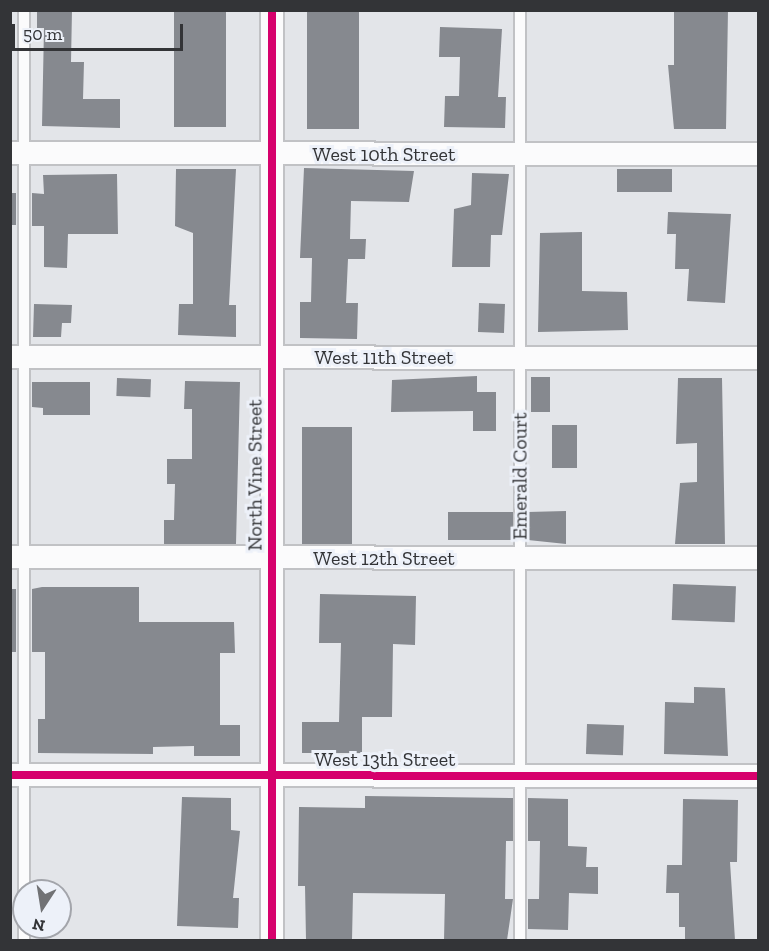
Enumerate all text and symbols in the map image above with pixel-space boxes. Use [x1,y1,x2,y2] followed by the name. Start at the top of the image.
[15,12,186,50] scale bar
[23,23,62,45] text: 50 m
[313,142,455,166] street label: West 10th Street
[314,345,454,369] street label: West 11th Street
[243,399,267,551] street label: North Vine Street
[508,412,532,540] street label: Emerald Court
[313,546,455,570] street label: West 12th Street
[314,747,456,771] street label: West 13th Street
[12,879,72,939] north arrow
[31,915,47,936] text: N

